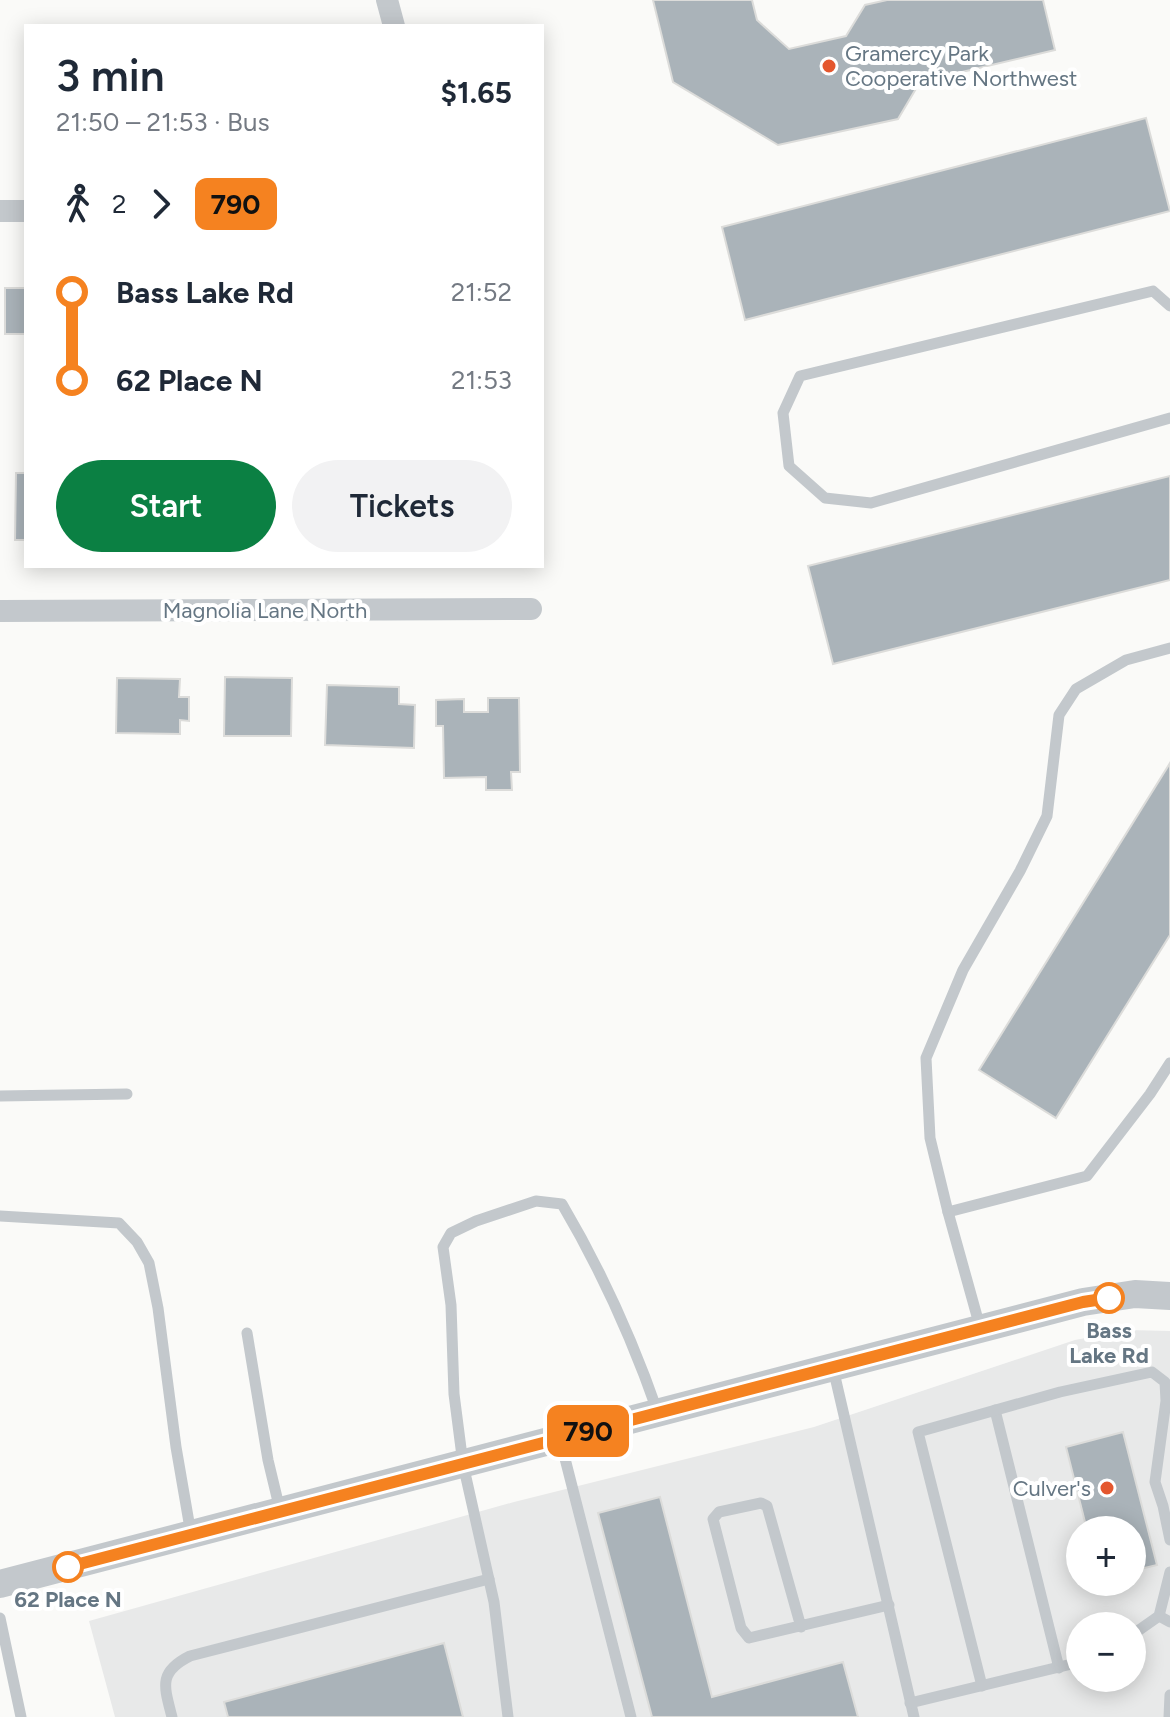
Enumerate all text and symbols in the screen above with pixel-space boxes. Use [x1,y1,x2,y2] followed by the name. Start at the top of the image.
[845,40,1077,92] place label: Gramercy Park Cooperative Northwest
[56,49,165,102] text: 3 min
[820,57,838,75] marker: Gramercy Park Cooperative Northwest
[440,74,512,111] text: $1.65
[56,106,270,138] text: 21:50 – 21:53 · Bus
[56,182,100,226] icon: walk
[139,182,183,226] icon: forward
[211,187,261,221] text: 790
[112,188,127,220] text: 2
[116,274,294,311] text: Bass Lake Rd
[451,276,512,308] text: 21:52
[116,362,263,399] text: 62 Place N
[451,364,512,396] text: 21:53
[56,460,276,552] button: Start
[292,460,512,552] button: Tickets
[163,597,367,624] street label: Magnolia Lane North
[1094,1283,1124,1313] marker: Bass Lake Rd
[1069,1317,1149,1369] place label: Bass Lake Rd
[542,1405,634,1457] line badge: 790
[563,1414,613,1448] text: 790
[1013,1475,1091,1502] place label: Culver's
[1098,1479,1116,1497] marker: Culver's
[1066,1516,1146,1692] map controls
[1066,1516,1146,1596] button: +
[53,1552,83,1582] marker: 62 Place N
[14,1586,122,1613] place label: 62 Place N
[1066,1612,1146,1692] button: −

